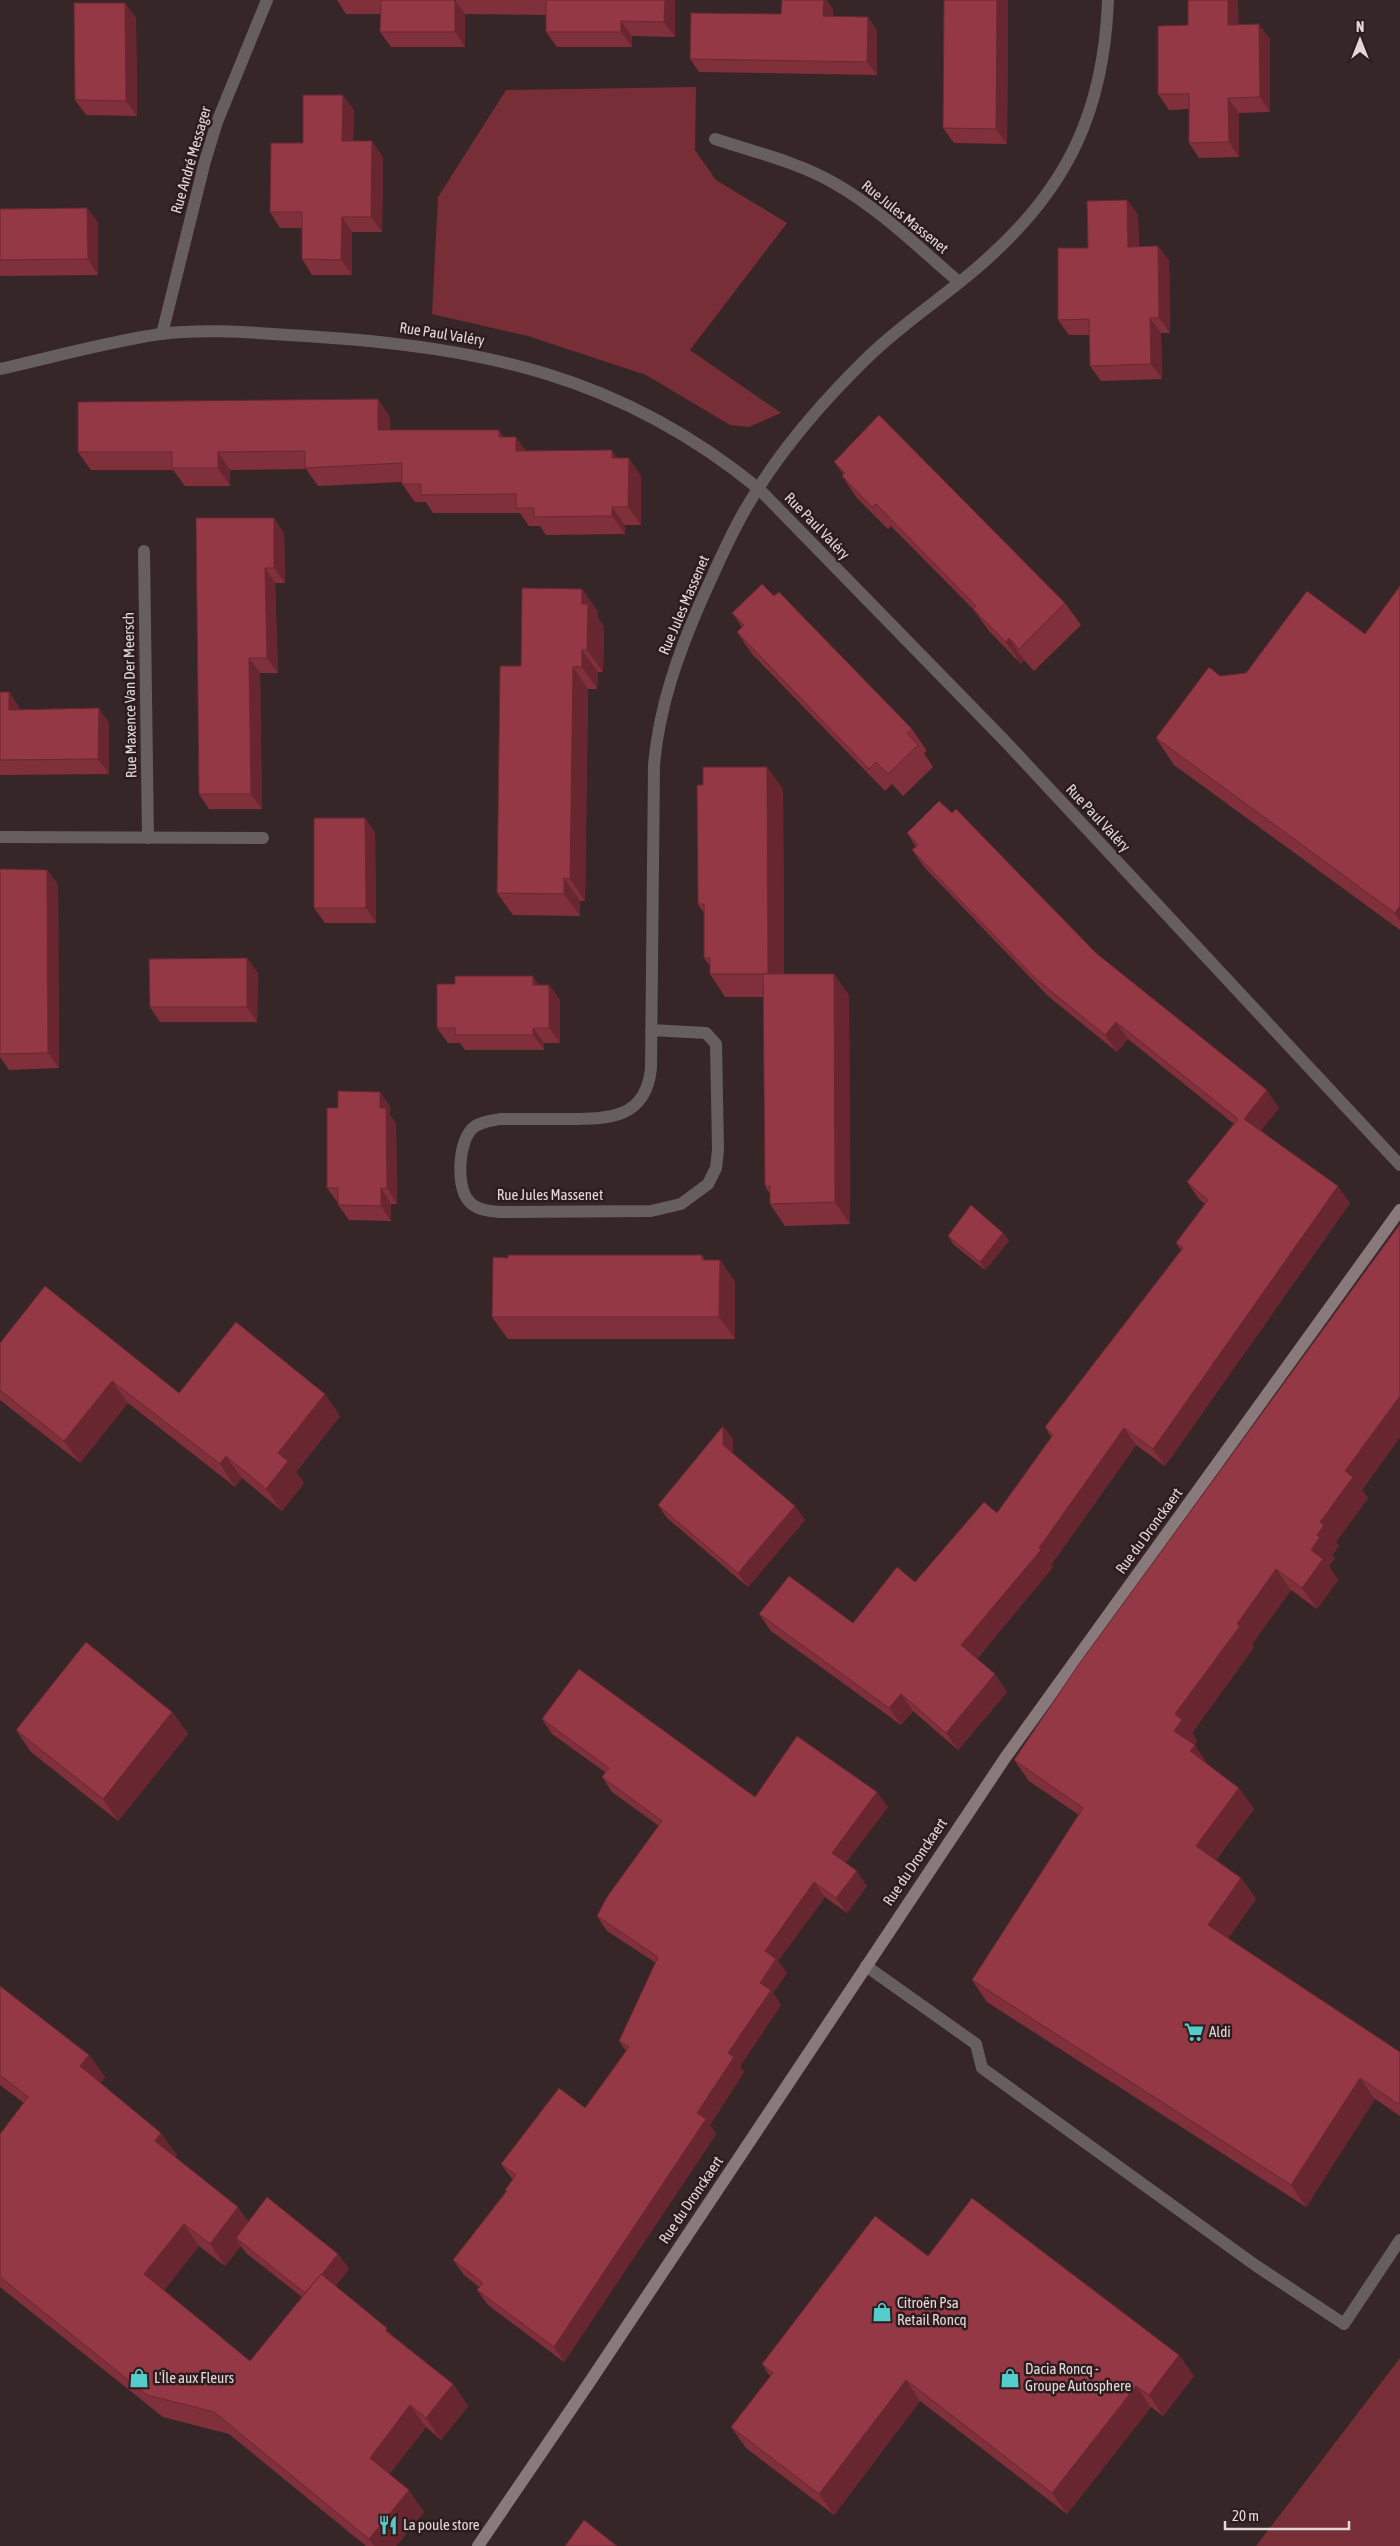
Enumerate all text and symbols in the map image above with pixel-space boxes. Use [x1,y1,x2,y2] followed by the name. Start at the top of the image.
[1335,15,1385,65] north arrow
[1356,19,1364,35] text: N
[167,104,214,215] street label: Rue André Messager
[859,176,952,257] street label: Rue Jules Massenet
[398,318,486,349] street label: Rue Paul Valéry
[781,489,853,563] street label: Rue Paul Valéry
[655,552,712,657] street label: Rue Jules Massenet
[120,612,139,778] street label: Rue Maxence Van Der Meersch
[1063,780,1134,855] street label: Rue Paul Valéry
[497,1186,603,1203] street label: Rue Jules Massenet
[1112,1485,1185,1577] street label: Rue du Dronckaert
[879,1815,950,1909] street label: Rue du Dronckaert
[1183,2021,1205,2043] supermarket icon: Aldi
[1209,2023,1231,2040] place label: Aldi
[655,2153,726,2247] street label: Rue du Dronckaert
[897,2294,967,2328] place label: Citroën Psa Retail Roncq
[871,2301,893,2323] shop icon: Citroën Psa Retail Roncq
[1025,2360,1131,2394] place label: Dacia Roncq - Groupe Autosphere
[128,2367,150,2389] shop icon: L'Île aux Fleurs
[999,2367,1021,2389] shop icon: Dacia Roncq - Groupe Autosphere
[154,2369,234,2386] place label: L'Île aux Fleurs
[1225,2498,1349,2530] scale bar
[1232,2507,1259,2524] text: 20 m
[377,2514,399,2536] restaurant icon: La poule store
[403,2516,480,2533] place label: La poule store

